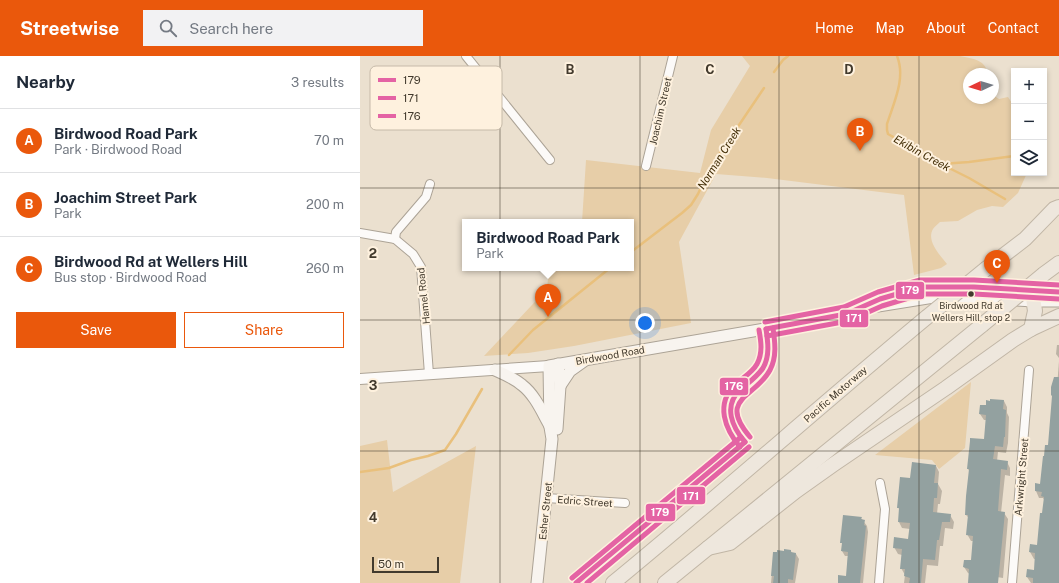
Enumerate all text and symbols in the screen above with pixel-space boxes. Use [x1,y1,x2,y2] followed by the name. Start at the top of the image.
[143,10,423,46] search box
[20,17,119,39] text: Streetwise
[157,17,179,39] icon: search
[189,20,273,37] text: Search here
[815,20,854,36] text: Home
[876,20,904,36] text: Map
[926,20,966,36] text: About
[988,20,1039,36] text: Contact
[566,62,575,77] text: B
[705,62,715,77] text: C
[844,62,854,77] text: D
[370,66,502,130] legend
[963,68,999,104] north arrow
[1011,68,1047,176] map controls
[1011,68,1047,104] button: +
[16,72,75,92] text: Nearby
[403,74,421,86] text: 179
[291,75,344,90] text: 3 results
[646,76,674,146] street label: Joachim Street
[403,92,419,104] text: 171
[1011,104,1047,140] button: −
[403,110,421,122] text: 176
[847,118,873,151] pin: B
[54,125,198,142] text: Birdwood Road Park
[695,125,743,191] water label: Norman Creek
[24,133,34,148] text: A
[314,133,344,148] text: 70 m
[892,133,952,173] water label: Ekibin Creek
[1011,140,1047,176] button: layers
[54,142,182,157] text: Park · Birdwood Road
[54,189,197,206] text: Joachim Street Park
[25,197,33,212] text: B
[306,197,344,212] text: 200 m
[54,206,82,221] text: Park
[462,219,634,271] popup
[476,229,620,246] text: Birdwood Road Park
[369,246,377,261] text: 2
[476,246,504,261] text: Park
[984,250,1010,283] pin: C
[54,253,248,270] text: Birdwood Rd at Wellers Hill
[24,261,34,276] text: C
[306,261,344,276] text: 260 m
[414,267,432,325] street label: Hamel Road
[54,270,207,285] text: Bus stop · Birdwood Road
[895,281,925,300] line badge: 179
[535,284,561,317] pin: A
[901,284,919,296] text: 179
[966,289,976,299] marker: Birdwood Rd at Wellers Hill, stop 2
[932,300,1010,323] place label: Birdwood Rd at Wellers Hill, stop 2
[839,309,869,328] line badge: 171
[16,312,176,348] button: Save
[184,312,344,348] button: Share
[846,312,862,324] text: 171
[635,313,655,333] your location
[574,343,646,367] street label: Birdwood Road
[801,363,870,425] street label: Pacific Motorway
[719,377,749,396] line badge: 176
[369,378,378,393] text: 3
[725,380,743,392] text: 176
[1012,437,1030,516] street label: Arkwright Street
[536,481,554,541] street label: Esher Street
[676,486,706,505] line badge: 171
[683,490,699,502] text: 171
[557,493,613,509] street label: Edric Street
[645,503,676,522] line badge: 179
[651,506,669,518] text: 179
[369,510,378,525] text: 4
[372,555,439,574] scale bar
[378,558,404,570] text: 50 m

